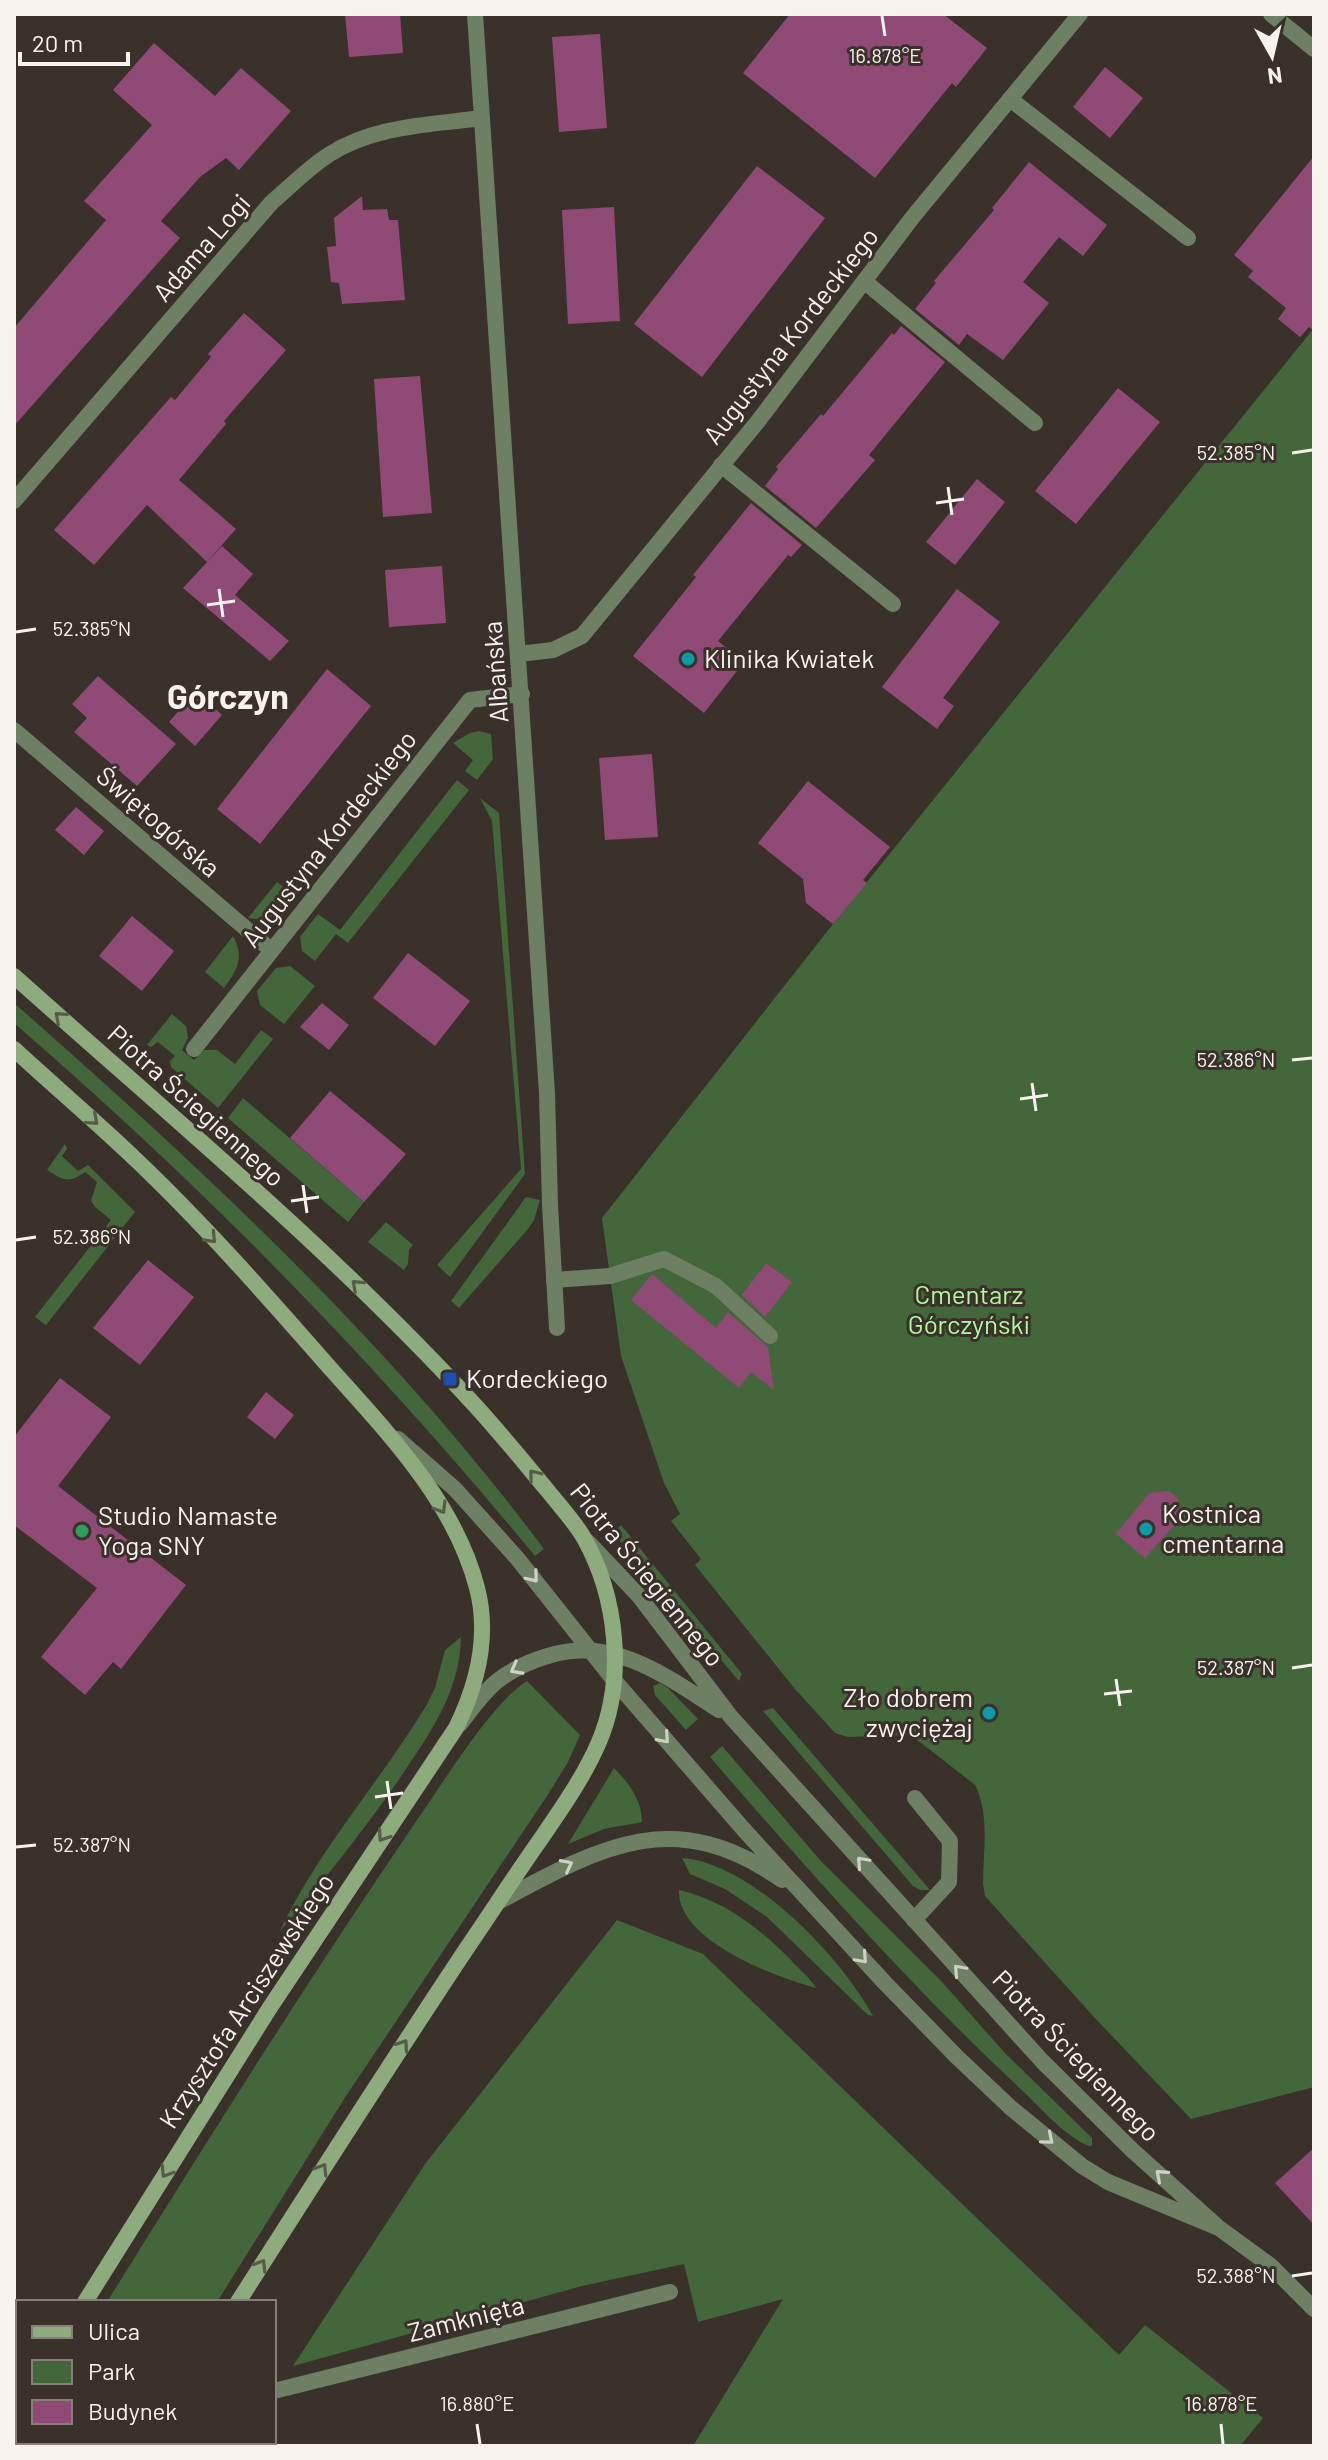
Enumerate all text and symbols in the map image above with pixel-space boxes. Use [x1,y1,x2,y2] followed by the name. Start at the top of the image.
[20,16,128,66] scale bar
[1232,16,1312,96] north arrow
[32,28,83,57] text: 20 m
[849,43,921,67] text: 16.878°E
[1266,63,1284,91] text: N
[146,187,256,307] street label: Adama Logi
[696,221,884,449] street label: Augustyna Kordeckiego
[1197,440,1275,464] text: 52.385°N
[53,616,131,640] text: 52.385°N
[475,620,514,724] street label: Albańska
[704,642,874,673] place label: Klinika Kwiatek
[679,650,697,668] marker: Klinika Kwiatek
[167,675,289,716] district label: Górczyn
[234,724,422,952] street label: Augustyna Kordeckiego
[91,759,227,883] street label: Świętogórska
[54,1012,69,1027] one-way arrow
[102,1017,292,1192] street label: Piotra Ściegiennego
[1197,1047,1275,1071] text: 52.386°N
[83,1111,98,1125] one-way arrow
[53,1224,131,1248] text: 52.386°N
[201,1229,216,1243] one-way arrow
[908,1278,1030,1339] park label: Cmentarz Górczyński
[352,1279,366,1294] one-way arrow
[466,1362,608,1393] place label: Kordeckiego
[441,1370,459,1388] marker: Kordeckiego
[529,1469,544,1484] one-way arrow
[565,1476,732,1672] street label: Piotra Ściegiennego
[1162,1497,1284,1558] place label: Kostnica cmentarna
[98,1499,278,1560] place label: Studio Namaste Yoga SNY
[432,1499,447,1514] one-way arrow
[1137,1520,1155,1538] marker: Kostnica cmentarna
[73,1522,91,1540] marker: Studio Namaste Yoga SNY
[523,1568,537,1583] one-way arrow
[1197,1655,1275,1679] text: 52.387°N
[510,1660,524,1675] one-way arrow
[843,1681,973,1742] place label: Zło dobrem zwyciężaj
[980,1704,998,1722] marker: Zło dobrem zwyciężaj
[654,1728,669,1743] one-way arrow
[378,1828,393,1842] one-way arrow
[53,1832,131,1856] text: 52.387°N
[857,1856,872,1871] one-way arrow
[558,1859,573,1875] one-way arrow
[152,1867,340,2133] street label: Krzysztofa Arciszewskiego
[852,1948,866,1963] one-way arrow
[987,1963,1167,2147] street label: Piotra Ściegiennego
[954,1965,969,1979] one-way arrow
[393,2039,408,2053] one-way arrow
[1038,2129,1053,2144] one-way arrow
[160,2163,175,2178] one-way arrow
[312,2163,327,2178] one-way arrow
[1156,2170,1171,2185] one-way arrow
[252,2259,267,2274] one-way arrow
[1197,2263,1275,2287] text: 52.388°N
[404,2288,527,2347] street label: Zamknięta
[16,2300,276,2444] legend
[88,2316,140,2345] text: Ulica
[88,2356,135,2385] text: Park
[440,2391,514,2415] text: 16.880°E
[1185,2391,1257,2415] text: 16.878°E
[88,2396,177,2425] text: Budynek

